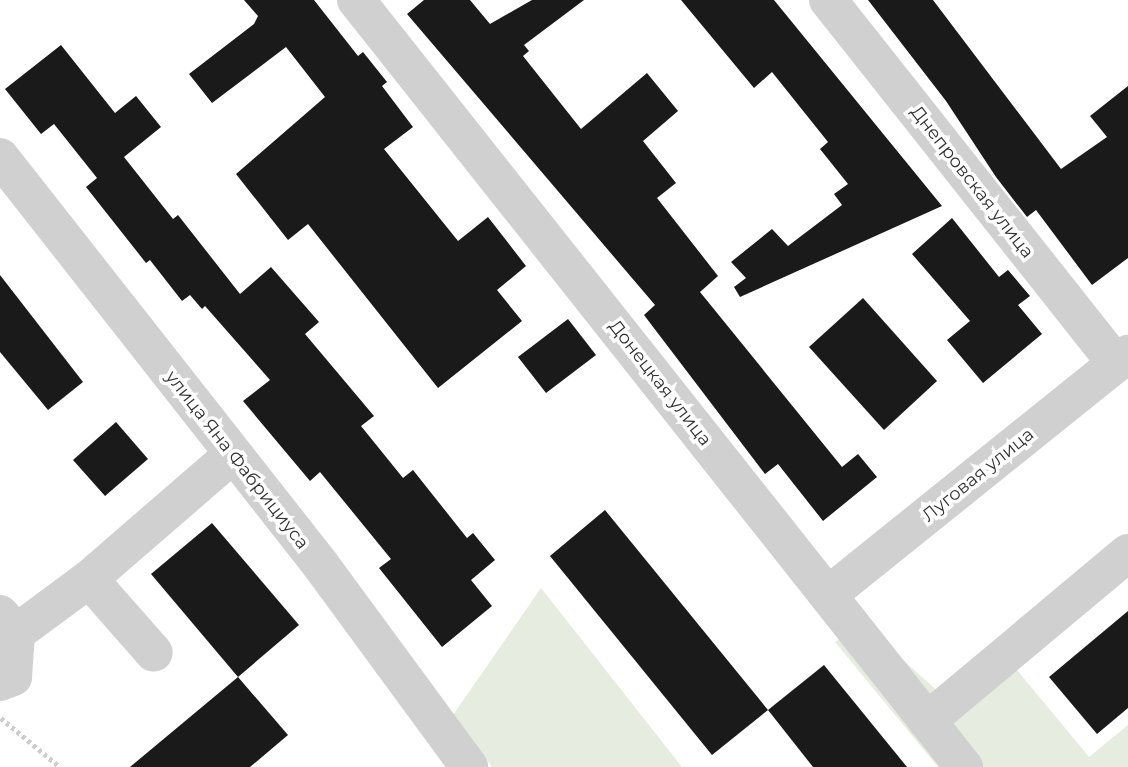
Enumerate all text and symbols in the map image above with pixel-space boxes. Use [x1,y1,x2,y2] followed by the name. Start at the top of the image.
[906,102,1038,262] street label: Днепровская улица
[604,316,716,450] street label: Донецкая улица
[161,367,313,553] street label: улица Яна Фабрициуса
[918,423,1038,527] street label: Луговая улица

